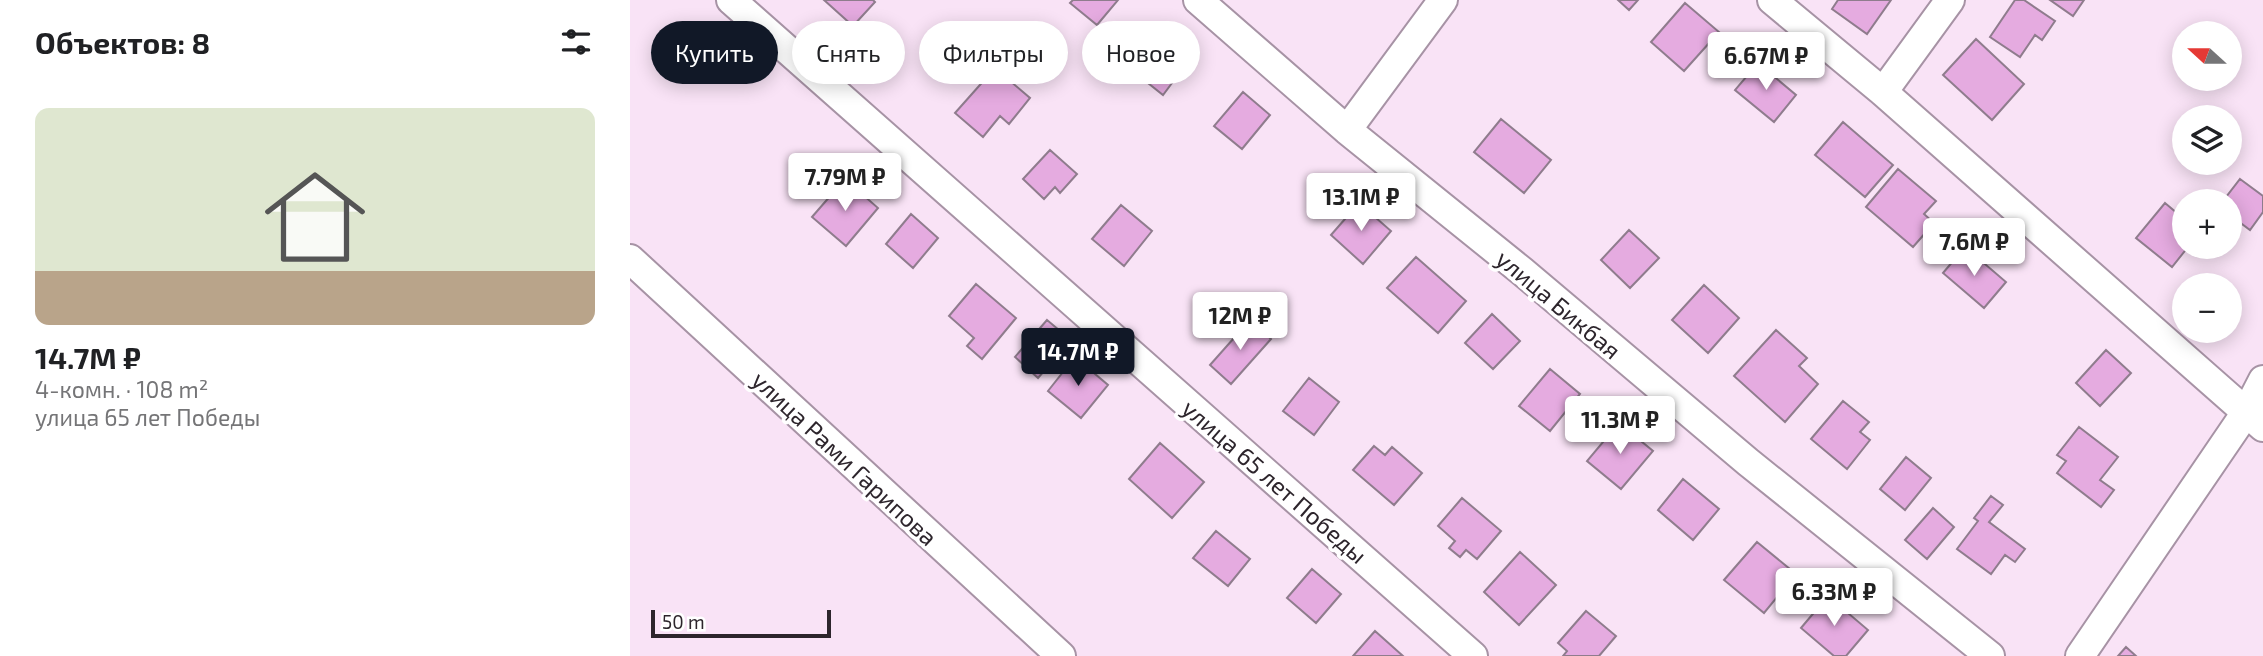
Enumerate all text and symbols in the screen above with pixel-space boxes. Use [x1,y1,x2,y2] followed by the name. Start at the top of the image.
[651,21,778,84] chip: Купить
[792,21,905,84] chip: Снять
[919,21,1068,84] chip: Фильтры
[1082,21,1200,84] chip: Новое
[2172,21,2242,91] north arrow
[2172,21,2242,343] map controls
[557,23,595,61] icon: filters
[35,24,210,60] text: Объектов: 8
[1701,32,1831,92] pin: 6.67M ₽
[1724,41,1808,69] text: 6.67M ₽
[2172,105,2242,175] button: layers
[252,154,378,280] icon: home
[780,154,910,213] pin: 7.79M ₽
[804,162,886,190] text: 7.79M ₽
[1296,174,1426,233] pin: 13.1M ₽
[1322,182,1400,210] text: 13.1M ₽
[2172,189,2242,259] button: +
[1917,218,2031,278] pin: 7.6M ₽
[1939,227,2009,255] text: 7.6M ₽
[1490,243,1627,365] street label: улица Бикбая
[2172,273,2242,343] button: −
[1191,292,1289,352] pin: 12M ₽
[1209,301,1271,329] text: 12M ₽
[1013,328,1143,388] pin: 14.7M ₽
[1037,337,1119,365] text: 14.7M ₽
[35,339,141,375] text: 14.7M ₽
[746,365,943,552] street label: улица Рами Гарипова
[35,375,208,403] text: 4-комн. · 108 m²
[1176,393,1373,570] street label: улица 65 лет Победы
[1555,396,1685,456] pin: 11.3M ₽
[35,403,260,431] text: улица 65 лет Победы
[1581,405,1659,433] text: 11.3M ₽
[1769,568,1899,628] pin: 6.33M ₽
[1792,577,1876,605] text: 6.33M ₽
[651,607,831,639] scale bar
[662,610,705,633] text: 50 m

